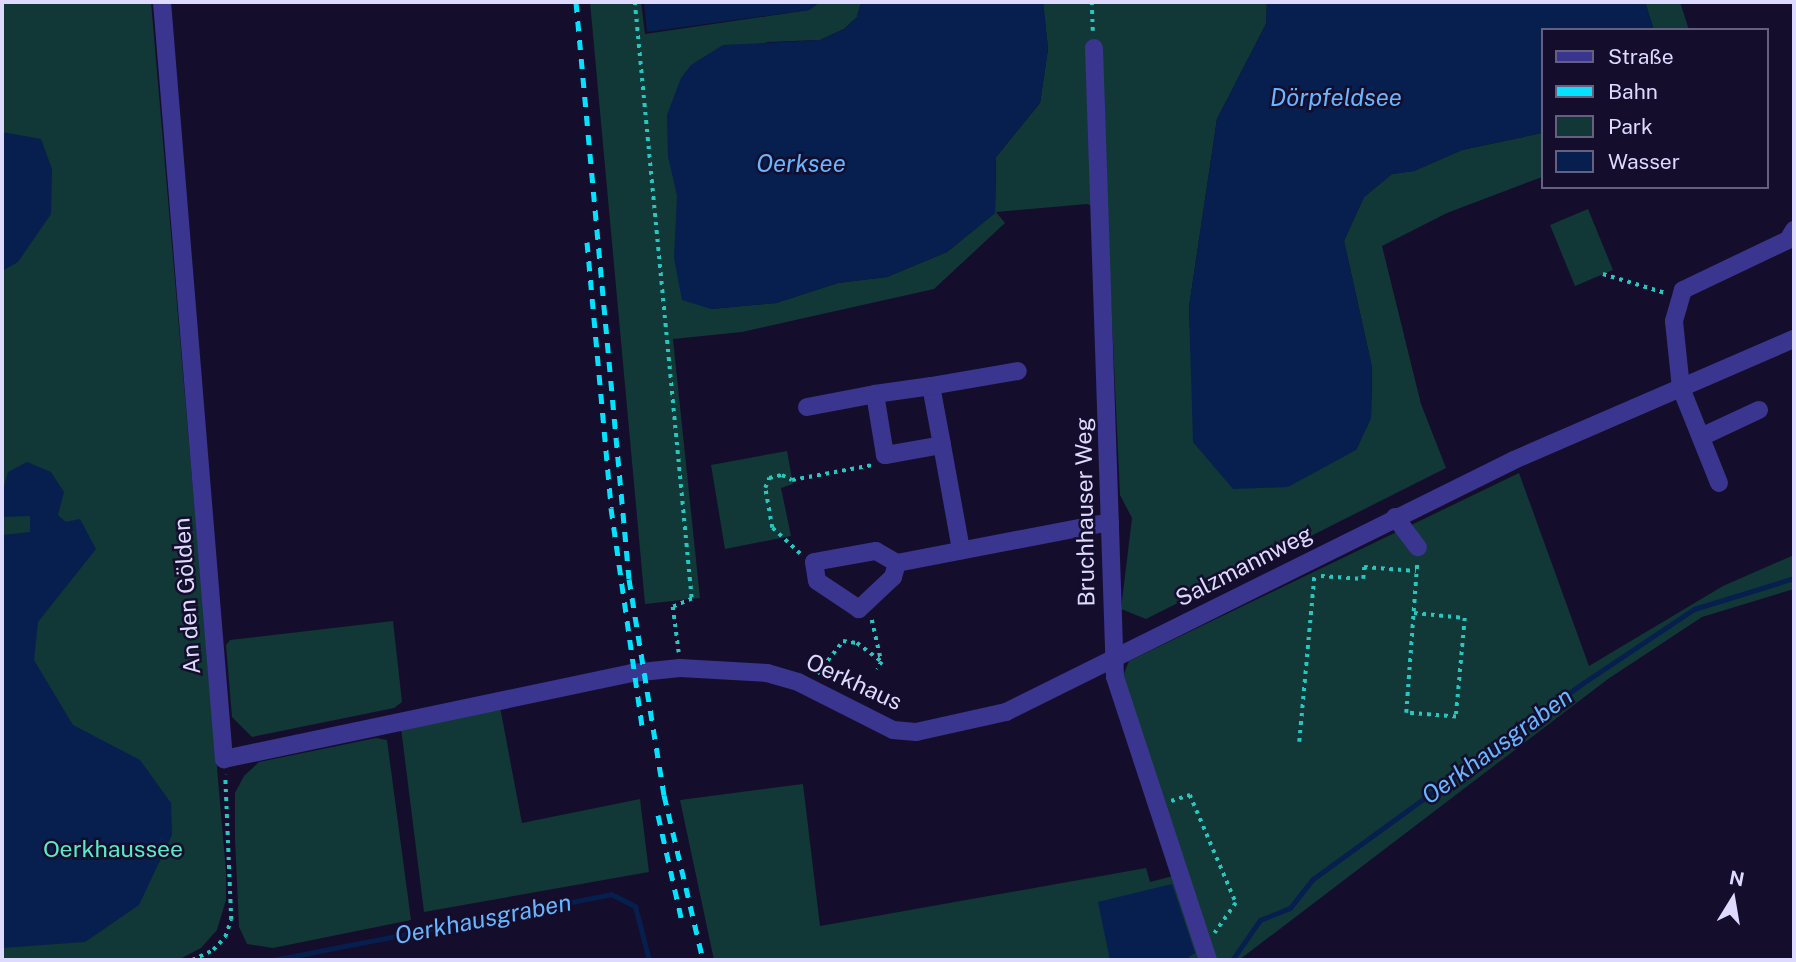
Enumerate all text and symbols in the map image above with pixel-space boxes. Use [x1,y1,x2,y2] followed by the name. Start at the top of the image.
[1540,28,1768,189] legend
[1608,44,1674,69] text: Straße
[1608,79,1658,104] text: Bahn
[1270,84,1402,112] water label: Dörpfeldsee
[1608,114,1653,139] text: Park
[1608,149,1680,174] text: Wasser
[756,150,846,178] water label: Oerksee
[1070,417,1100,607] street label: Bruchhauser Weg
[168,517,206,675] street label: An den Gölden
[1171,520,1317,612] street label: Salzmannweg
[802,648,906,716] street label: Oerkhaus
[1416,682,1578,810] water label: Oerkhausgraben
[43,835,183,863] park label: Oerkhaussee
[1698,864,1768,934] north arrow
[1728,866,1746,891] text: N
[392,888,574,950] water label: Oerkhausgraben

